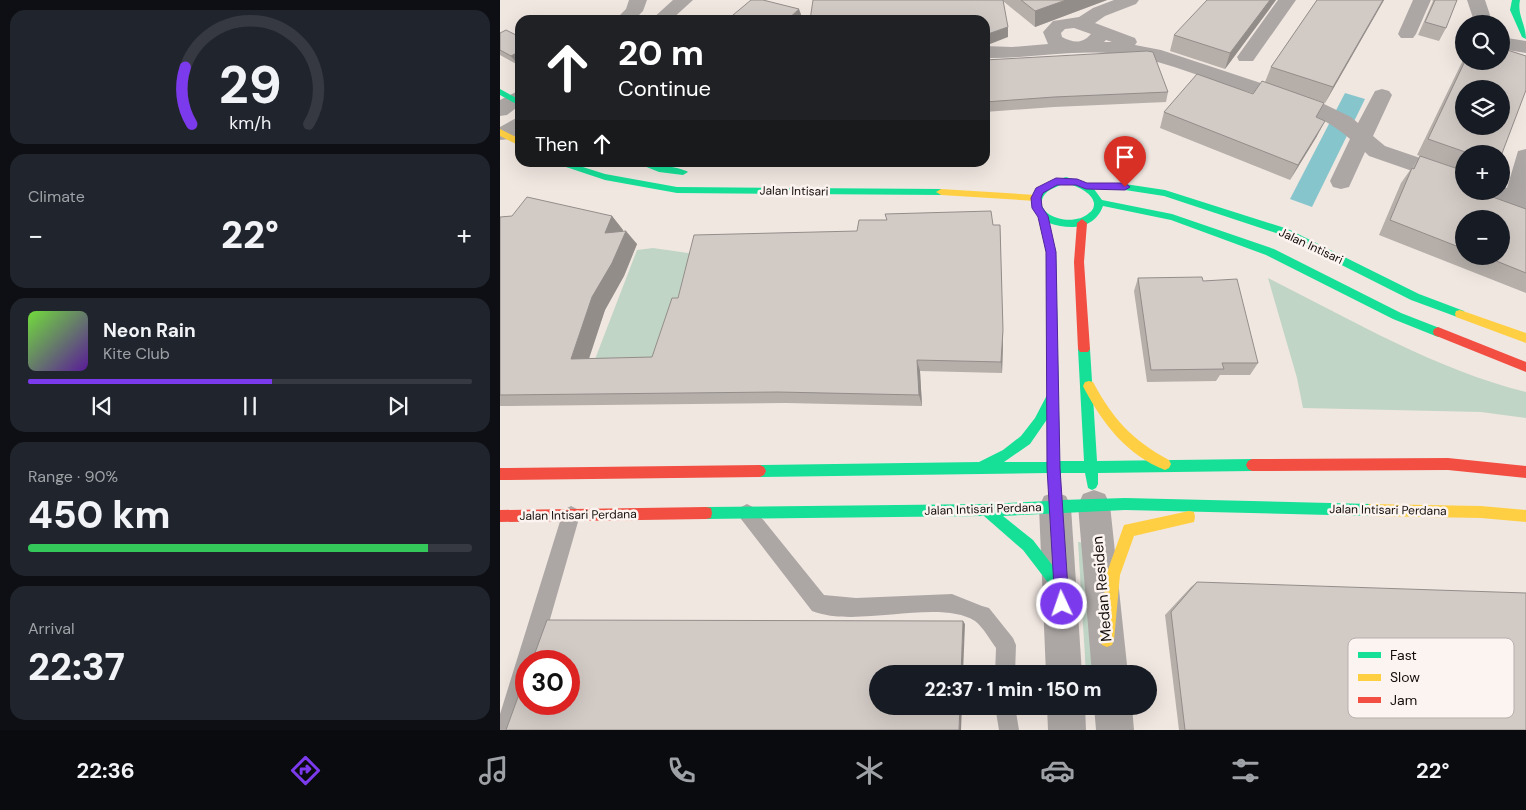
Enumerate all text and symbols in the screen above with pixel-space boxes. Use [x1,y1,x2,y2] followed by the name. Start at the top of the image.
[1455,15,1510,265] map controls
[1455,15,1510,70] button: search
[618,30,704,76] text: 20 m
[535,35,600,100] icon: ahead
[219,51,281,119] text: 29
[618,74,711,103] text: Continue
[1455,80,1510,135] button: layers
[229,111,271,135] text: km/h
[588,130,616,158] icon: ahead
[535,132,578,157] text: Then
[1104,136,1146,187] pin
[1111,143,1139,171] icon: arrive
[1455,145,1510,200] button: +
[759,182,829,200] street label: Jalan Intisari
[28,186,85,207] text: Climate
[221,210,279,260] text: 22°
[1455,210,1510,265] button: −
[28,217,43,254] text: −
[457,217,472,254] text: +
[1276,224,1346,268] street label: Jalan Intisari
[103,318,196,343] text: Neon Rain
[103,343,170,364] text: Kite Club
[88,392,116,420] icon: previous
[236,392,264,420] icon: pause
[384,392,412,420] icon: next
[28,466,118,487] text: Range · 90%
[28,490,170,540] text: 450 km
[924,499,1042,519] street label: Jalan Intisari Perdana
[1329,501,1447,519] street label: Jalan Intisari Perdana
[519,506,637,524] street label: Jalan Intisari Perdana
[1087,535,1117,643] street label: Medan Residen
[1035,577,1087,629] position arrow
[28,618,75,639] text: Arrival
[1348,638,1514,718] legend
[28,642,125,692] text: 22:37
[1390,646,1417,664] text: Fast
[515,650,580,715] speed limit sign: 30
[1390,668,1420,686] text: Slow
[924,677,1102,702] text: 22:37 · 1 min · 150 m
[1390,691,1417,709] text: Jam
[288,753,323,788] icon: directions
[476,753,511,788] icon: music
[664,753,699,788] icon: phone
[852,753,887,788] icon: climate
[1040,753,1075,788] icon: car
[1228,753,1263,788] icon: filters
[77,756,135,785] text: 22:36
[1416,756,1449,785] text: 22°

